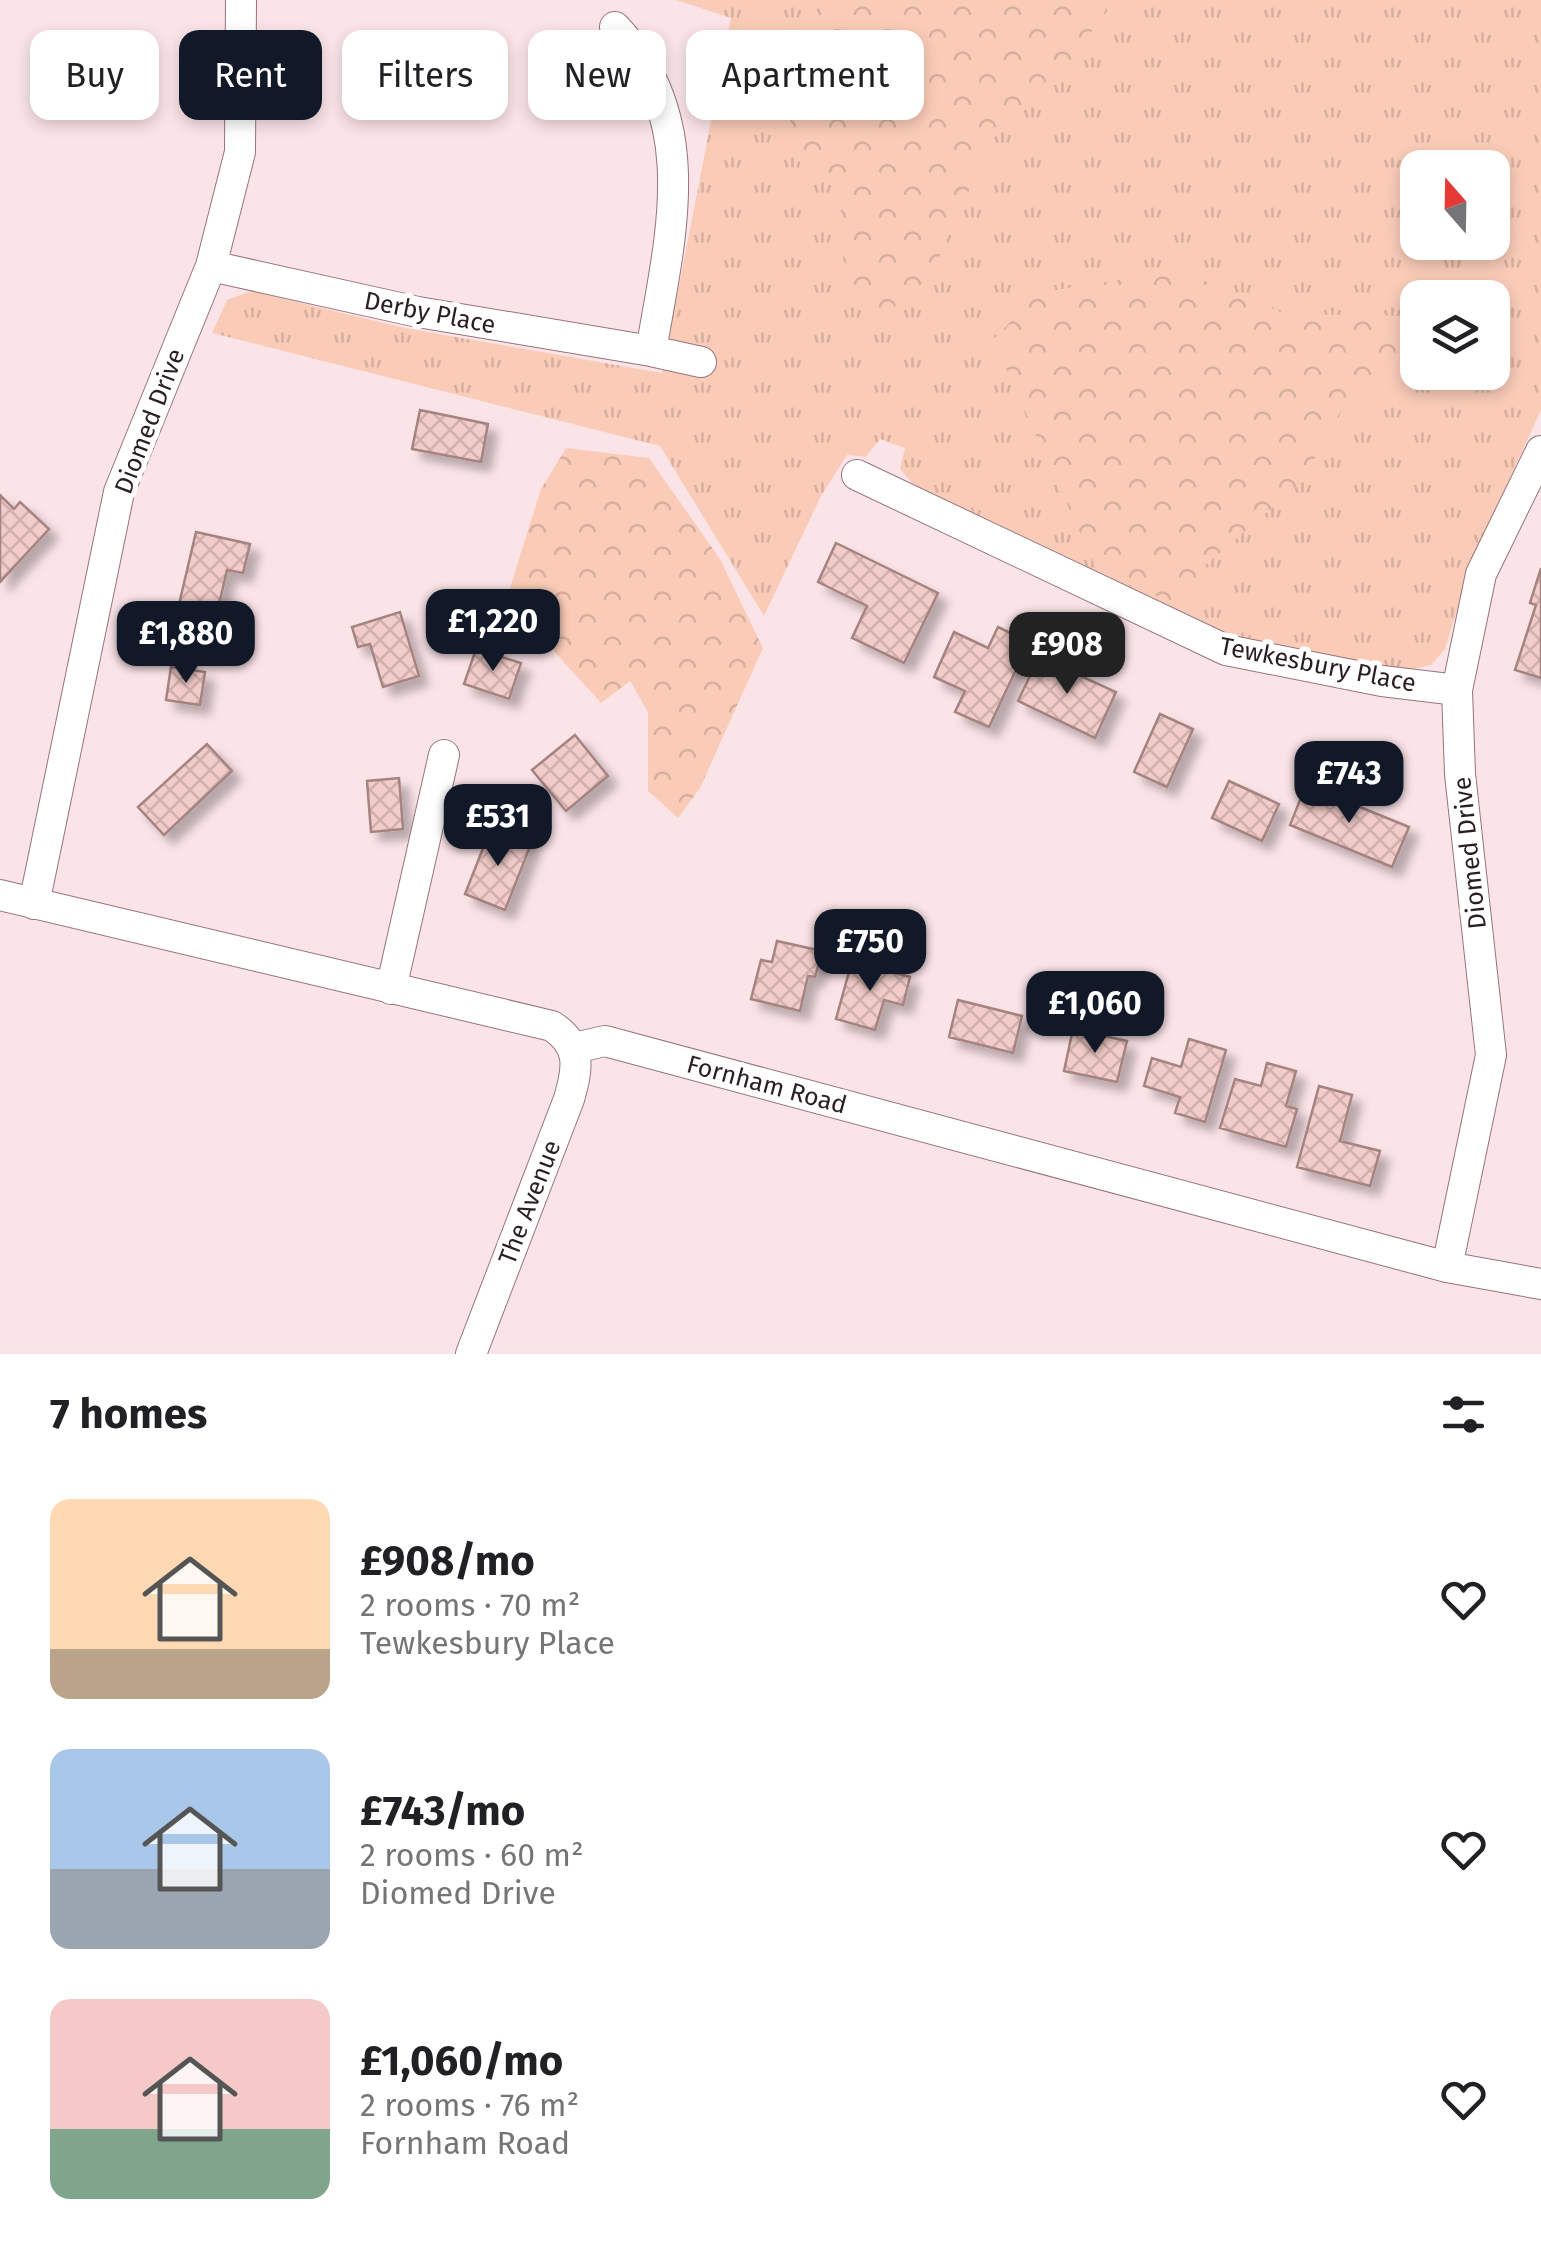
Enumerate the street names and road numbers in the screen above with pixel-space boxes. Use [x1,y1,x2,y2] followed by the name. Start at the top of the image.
[362,286,498,340] street label: Derby Place
[109,345,191,498] street label: Diomed Drive
[1217,631,1418,699] street label: Tewkesbury Place
[1447,775,1493,931] street label: Diomed Drive
[684,1049,850,1121] street label: Fornham Road
[492,1136,567,1269] street label: The Avenue

